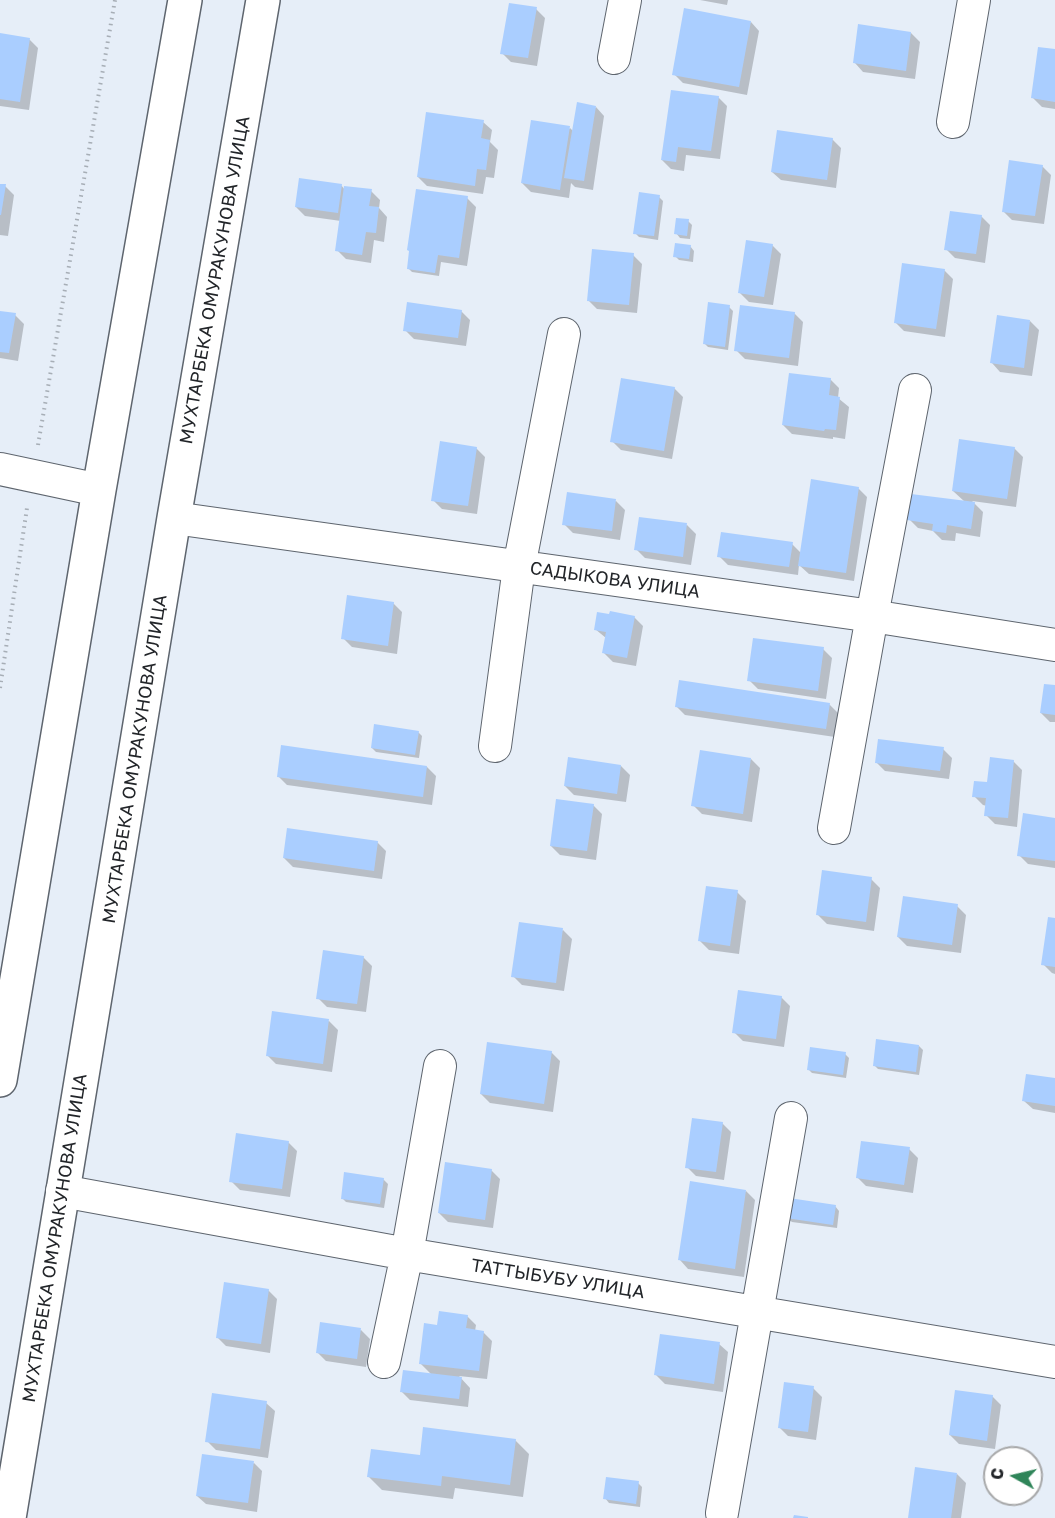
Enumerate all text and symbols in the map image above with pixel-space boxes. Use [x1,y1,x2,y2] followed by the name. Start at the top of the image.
[175,114,255,446] street label: МУХТАРБЕКА ОМУРАКУНОВА УЛИЦА
[529,557,701,603] street label: САДЫКОВА УЛИЦА
[98,593,172,925] street label: МУХТАРБЕКА ОМУРАКУНОВА УЛИЦА
[18,1072,92,1404] street label: МУХТАРБЕКА ОМУРАКУНОВА УЛИЦА
[470,1255,646,1303] street label: ТАТТЫБУБУ УЛИЦА
[983,1446,1043,1506] north arrow
[986,1467,1008,1481] text: С

